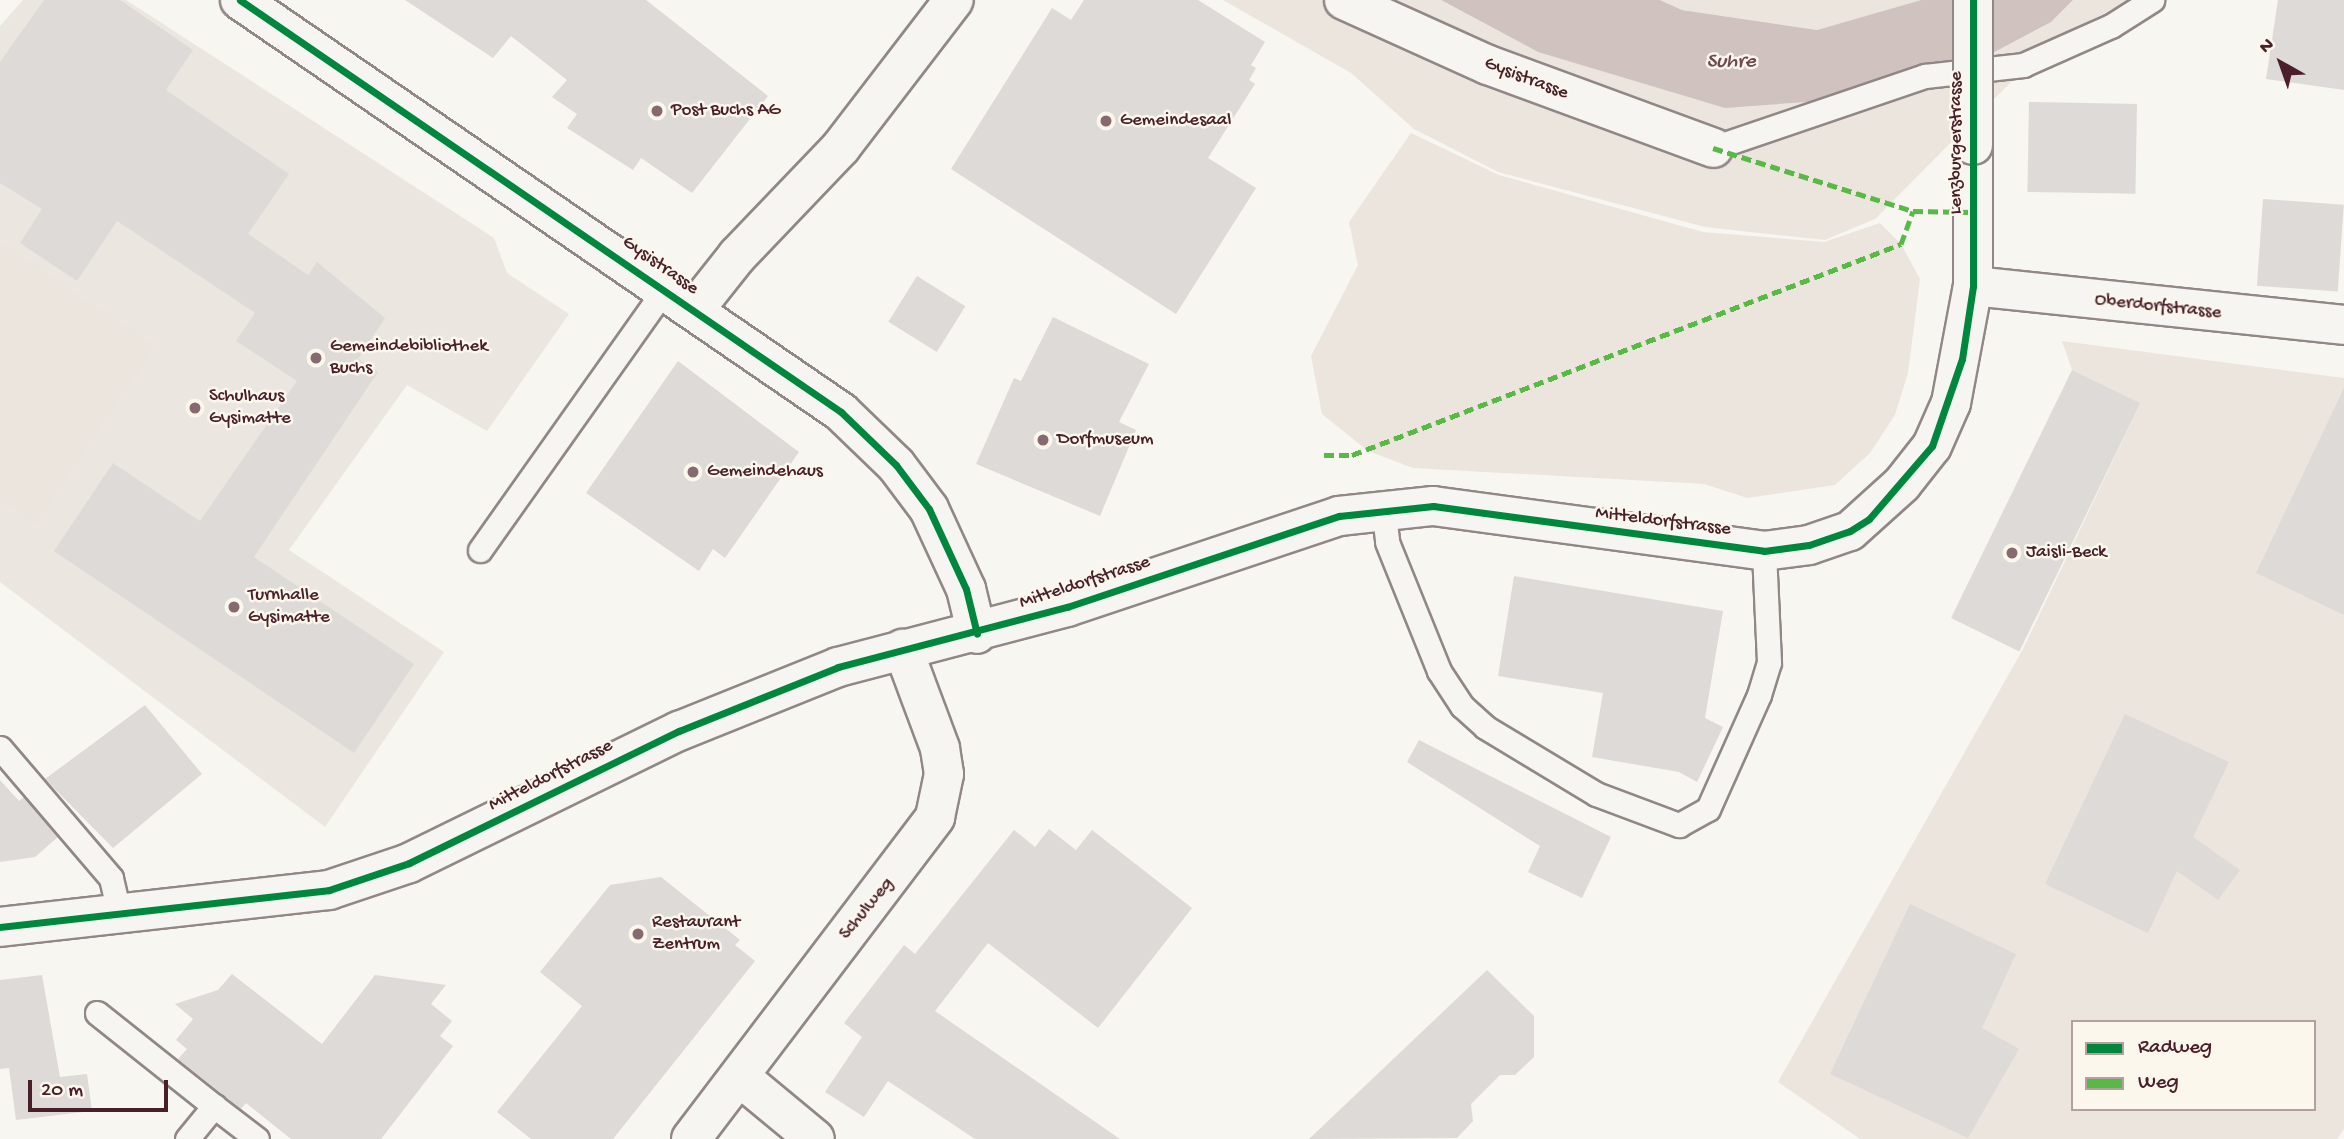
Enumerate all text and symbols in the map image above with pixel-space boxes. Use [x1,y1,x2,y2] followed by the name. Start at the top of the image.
[2246,28,2316,98] north arrow
[2255,34,2279,59] text: N
[1706,50,1756,76] water label: Suhre
[1481,53,1571,105] street label: Gysistrasse
[1946,71,1968,215] street label: Lenzburgerstrasse
[671,100,781,122] place label: Post Buchs AG
[649,103,665,119] marker: Post Buchs AG
[1120,110,1231,132] place label: Gemeindesaal
[1098,113,1114,129] marker: Gemeindesaal
[617,231,703,301] street label: Gysistrasse
[2093,289,2223,325] street label: Oberdorfstrasse
[330,336,488,380] place label: Gemeindebibliothek Buchs
[308,350,324,366] marker: Gemeindebibliothek Buchs
[209,386,291,430] place label: Schulhaus Gysimatte
[187,400,203,416] marker: Schulhaus Gysimatte
[1057,429,1153,451] place label: Dorfmuseum
[1035,432,1051,448] marker: Dorfmuseum
[707,461,823,483] place label: Gemeindehaus
[685,464,701,480] marker: Gemeindehaus
[1594,502,1732,542] street label: Mitteldorfstrasse
[2026,542,2106,564] place label: Jaisli-Beck
[2004,545,2020,561] marker: Jaisli-Beck
[1017,551,1153,615] street label: Mitteldorfstrasse
[248,585,330,629] place label: Turnhalle Gysimatte
[226,599,242,615] marker: Turnhalle Gysimatte
[485,735,617,817] street label: Mitteldorfstrasse
[835,873,899,945] street label: Schulweg
[652,912,740,956] place label: Restaurant Zentrum
[630,926,646,942] marker: Restaurant Zentrum
[2071,1020,2316,1111] legend
[2138,1036,2212,1061] text: Radweg
[32,1066,172,1110] scale bar
[2138,1071,2179,1096] text: Weg
[41,1079,83,1104] text: 20 m

